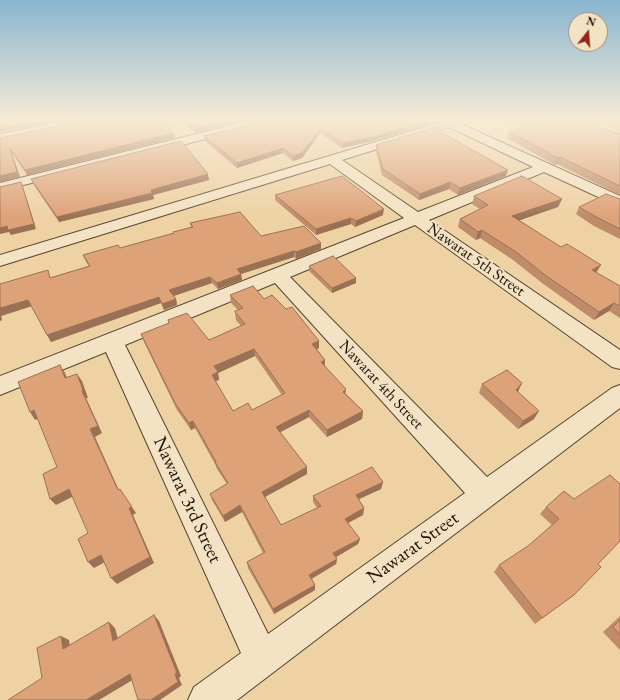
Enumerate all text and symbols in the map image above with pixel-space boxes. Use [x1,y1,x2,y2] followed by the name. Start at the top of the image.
[568,12,608,52] north arrow
[585,13,598,29] text: N
[423,219,529,301] street label: Nawarat 5th Street
[335,336,427,434] street label: Nawarat 4th Street
[148,433,226,567] street label: Nawarat 3rd Street
[363,507,463,589] street label: Nawarat Street

